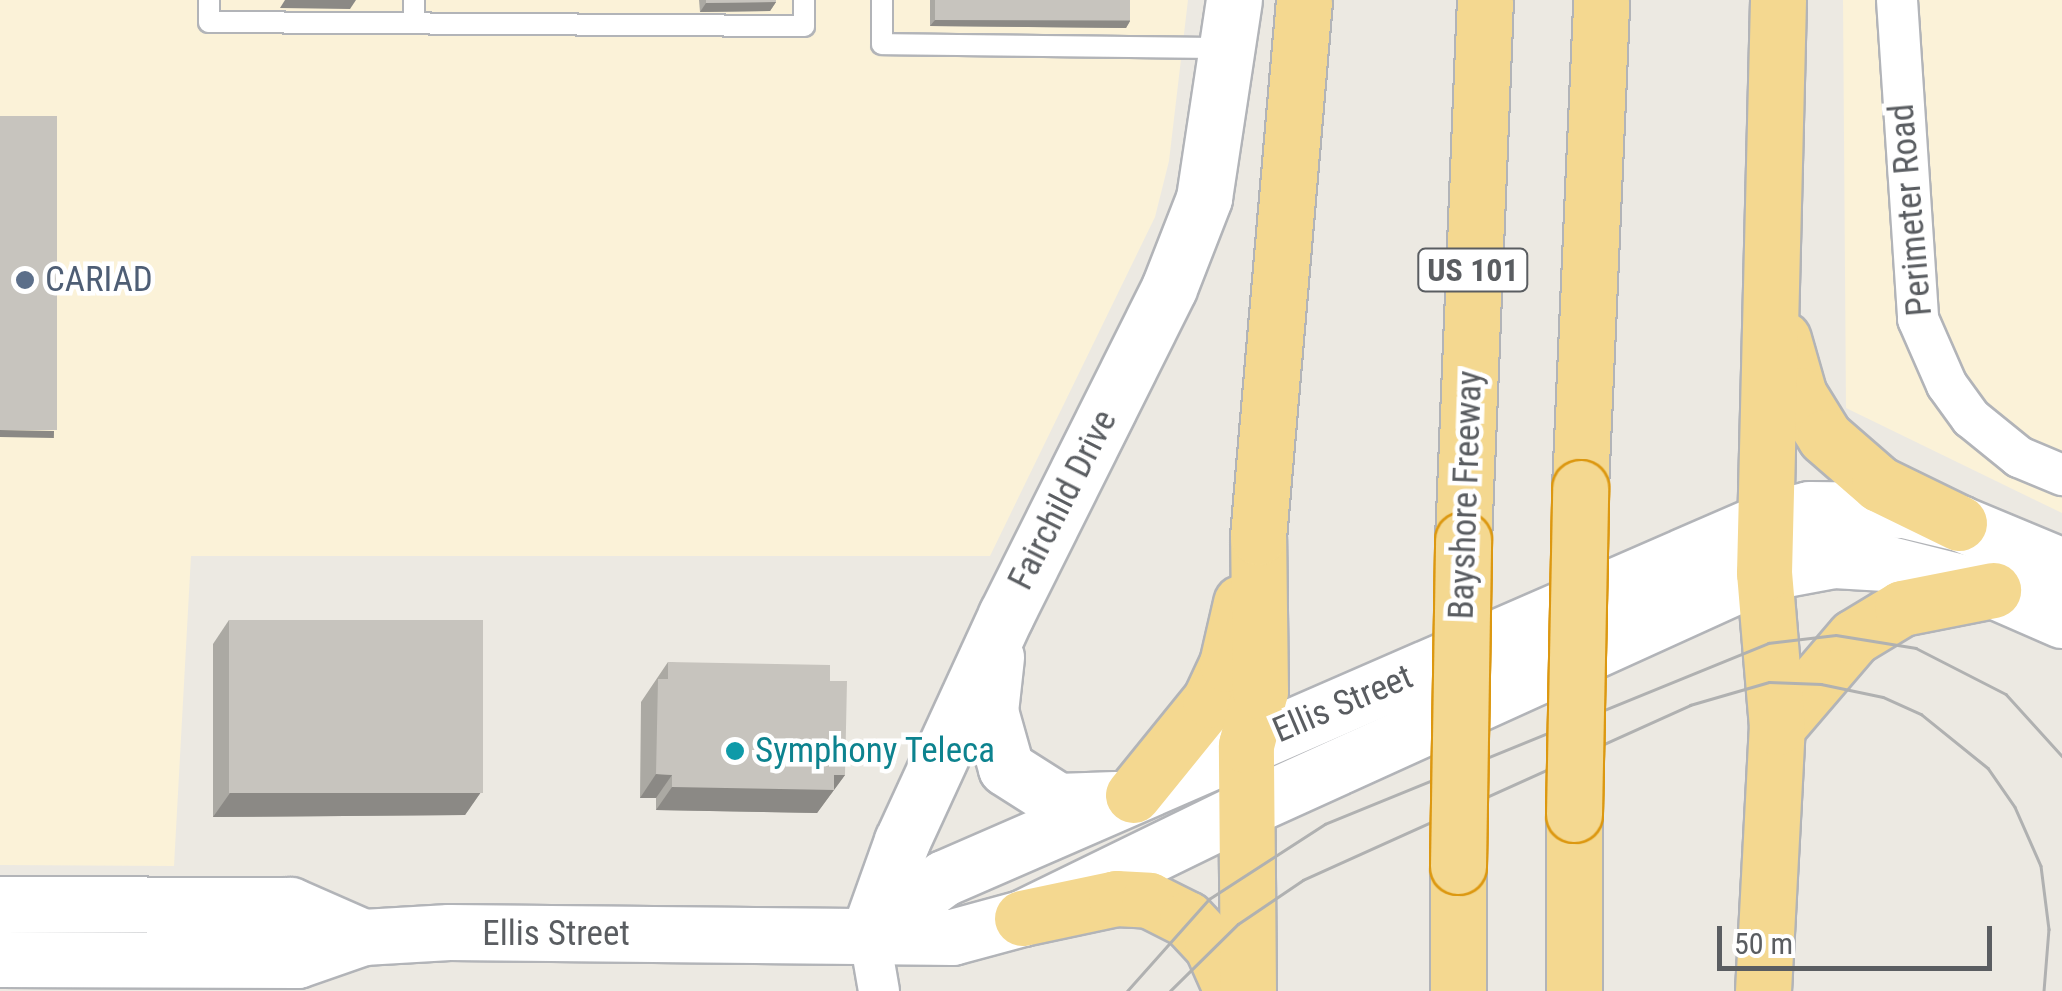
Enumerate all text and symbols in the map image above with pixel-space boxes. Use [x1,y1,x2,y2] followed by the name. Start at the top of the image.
[1881,102,1941,318] street label: Perimeter Road
[1416,243,1530,297] road number: US 101
[45,259,153,301] place label: CARIAD
[14,269,36,291] marker: CARIAD
[1441,370,1491,620] street label: Bayshore Freeway
[1000,403,1126,597] street label: Fairchild Drive
[1267,656,1419,752] street label: Ellis Street
[755,730,996,772] place label: Symphony Teleca
[724,740,746,762] marker: Symphony Teleca
[1722,906,1997,968] scale bar
[482,913,630,955] street label: Ellis Street
[1734,926,1793,961] text: 50 m

